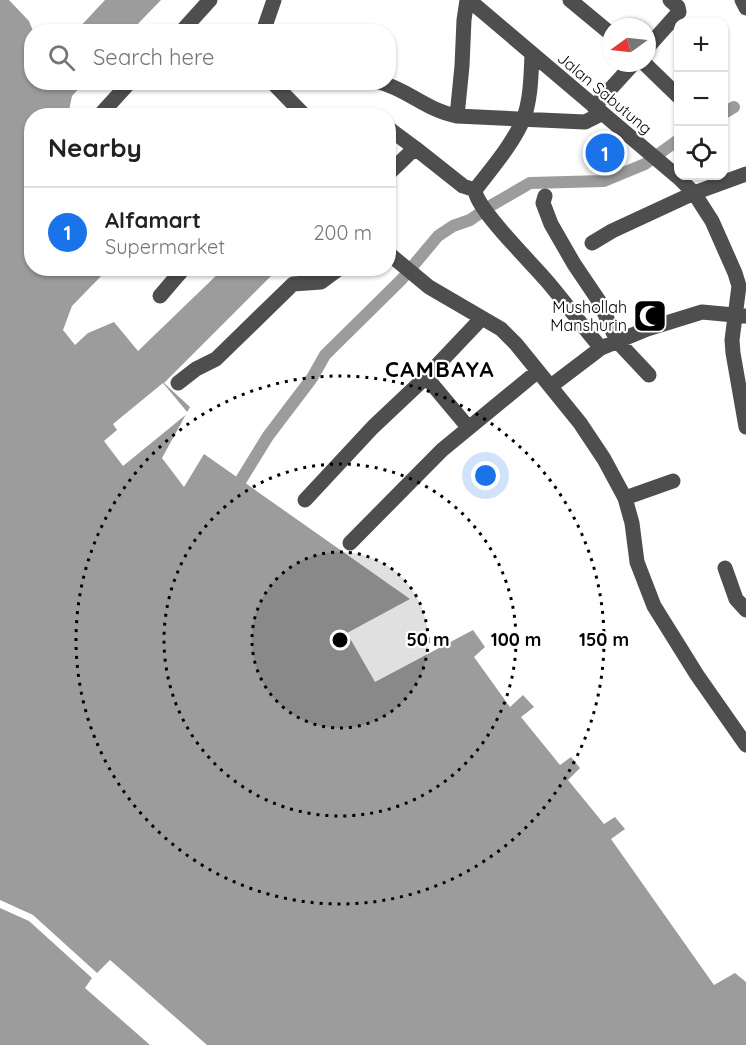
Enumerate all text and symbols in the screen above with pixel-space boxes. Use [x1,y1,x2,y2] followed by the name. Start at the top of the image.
[602,18,656,72] north arrow
[674,18,728,180] map controls
[674,18,728,72] button: +
[24,24,396,90] search box
[45,41,78,74] icon: search
[93,43,214,71] text: Search here
[554,48,656,138] street label: Jalan Sabutung
[674,72,728,126] button: −
[674,126,728,180] button: locate
[586,130,624,176] pin: 1
[48,131,142,164] text: Nearby
[105,206,201,234] text: Alfamart
[64,220,71,245] text: 1
[313,220,372,245] text: 200 m
[105,234,225,259] text: Supermarket
[550,297,627,335] place label: Mushollah Manshurin
[632,298,668,334] mosque icon: Mushollah Manshurin
[385,355,495,383] district label: CAMBAYA
[471,461,500,490] your location
[406,628,450,651] text: 50 m
[491,628,541,651] text: 100 m
[579,628,629,651] text: 150 m
[330,630,350,650] centre of rings

